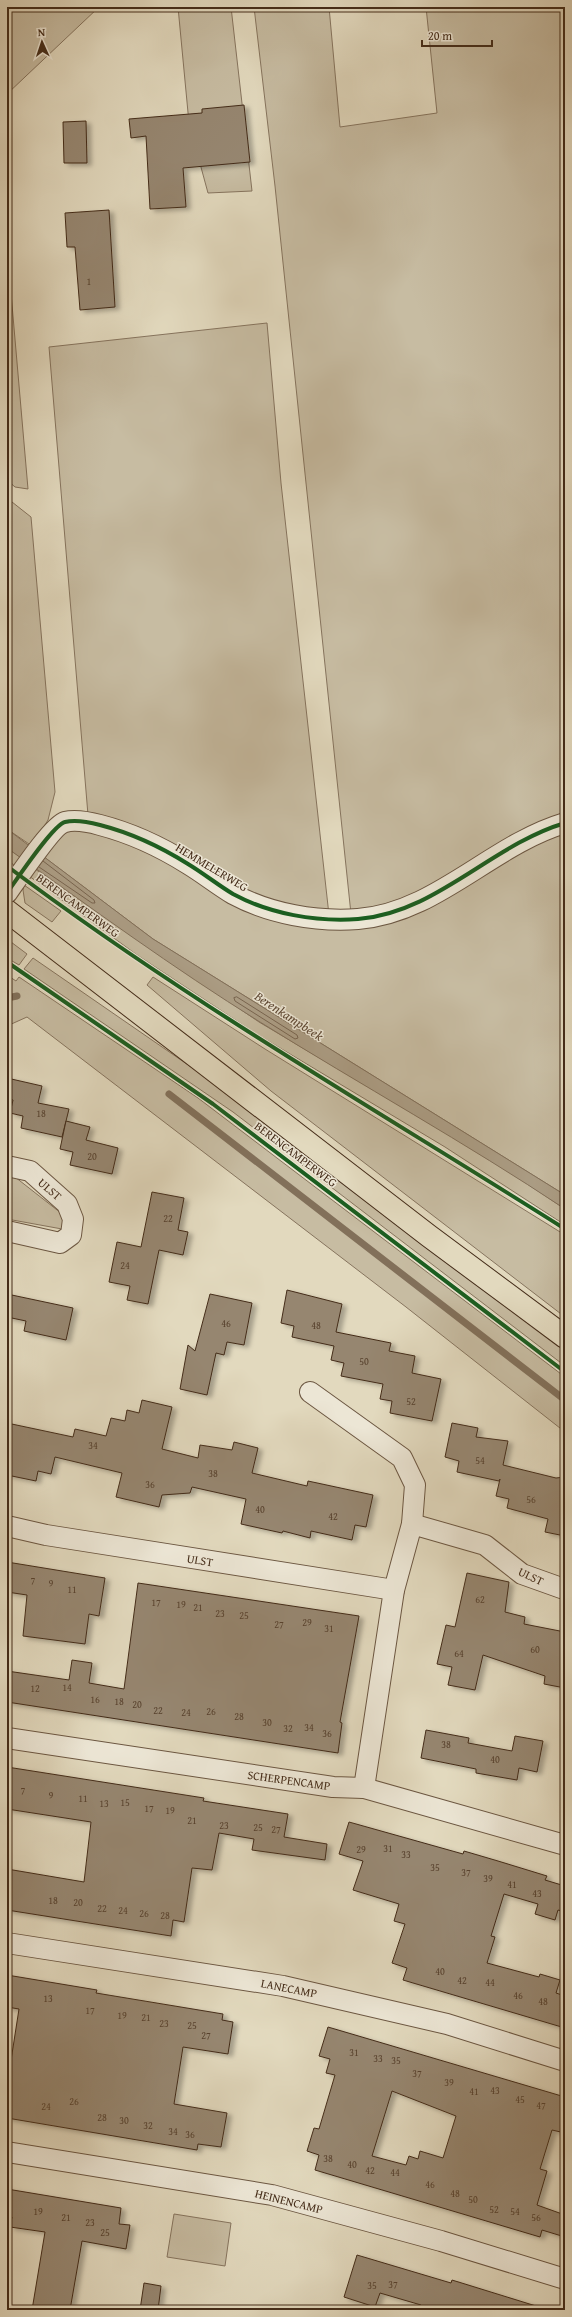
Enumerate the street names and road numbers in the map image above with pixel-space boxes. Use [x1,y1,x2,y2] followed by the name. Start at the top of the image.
[173,839,251,895] street label: HEMMELERWEG
[33,869,123,941] street label: BERENCAMPERWEG
[251,1117,341,1191] street label: BERENCAMPERWEG
[34,1174,66,1204] street label: ULST
[186,1550,215,1570] street label: ULST
[515,1563,547,1589] street label: ULST
[247,1766,331,1794] street label: SCHERPENCAMP
[260,1974,318,2002] street label: LANECAMP
[253,2184,325,2218] street label: HEINENCAMP

